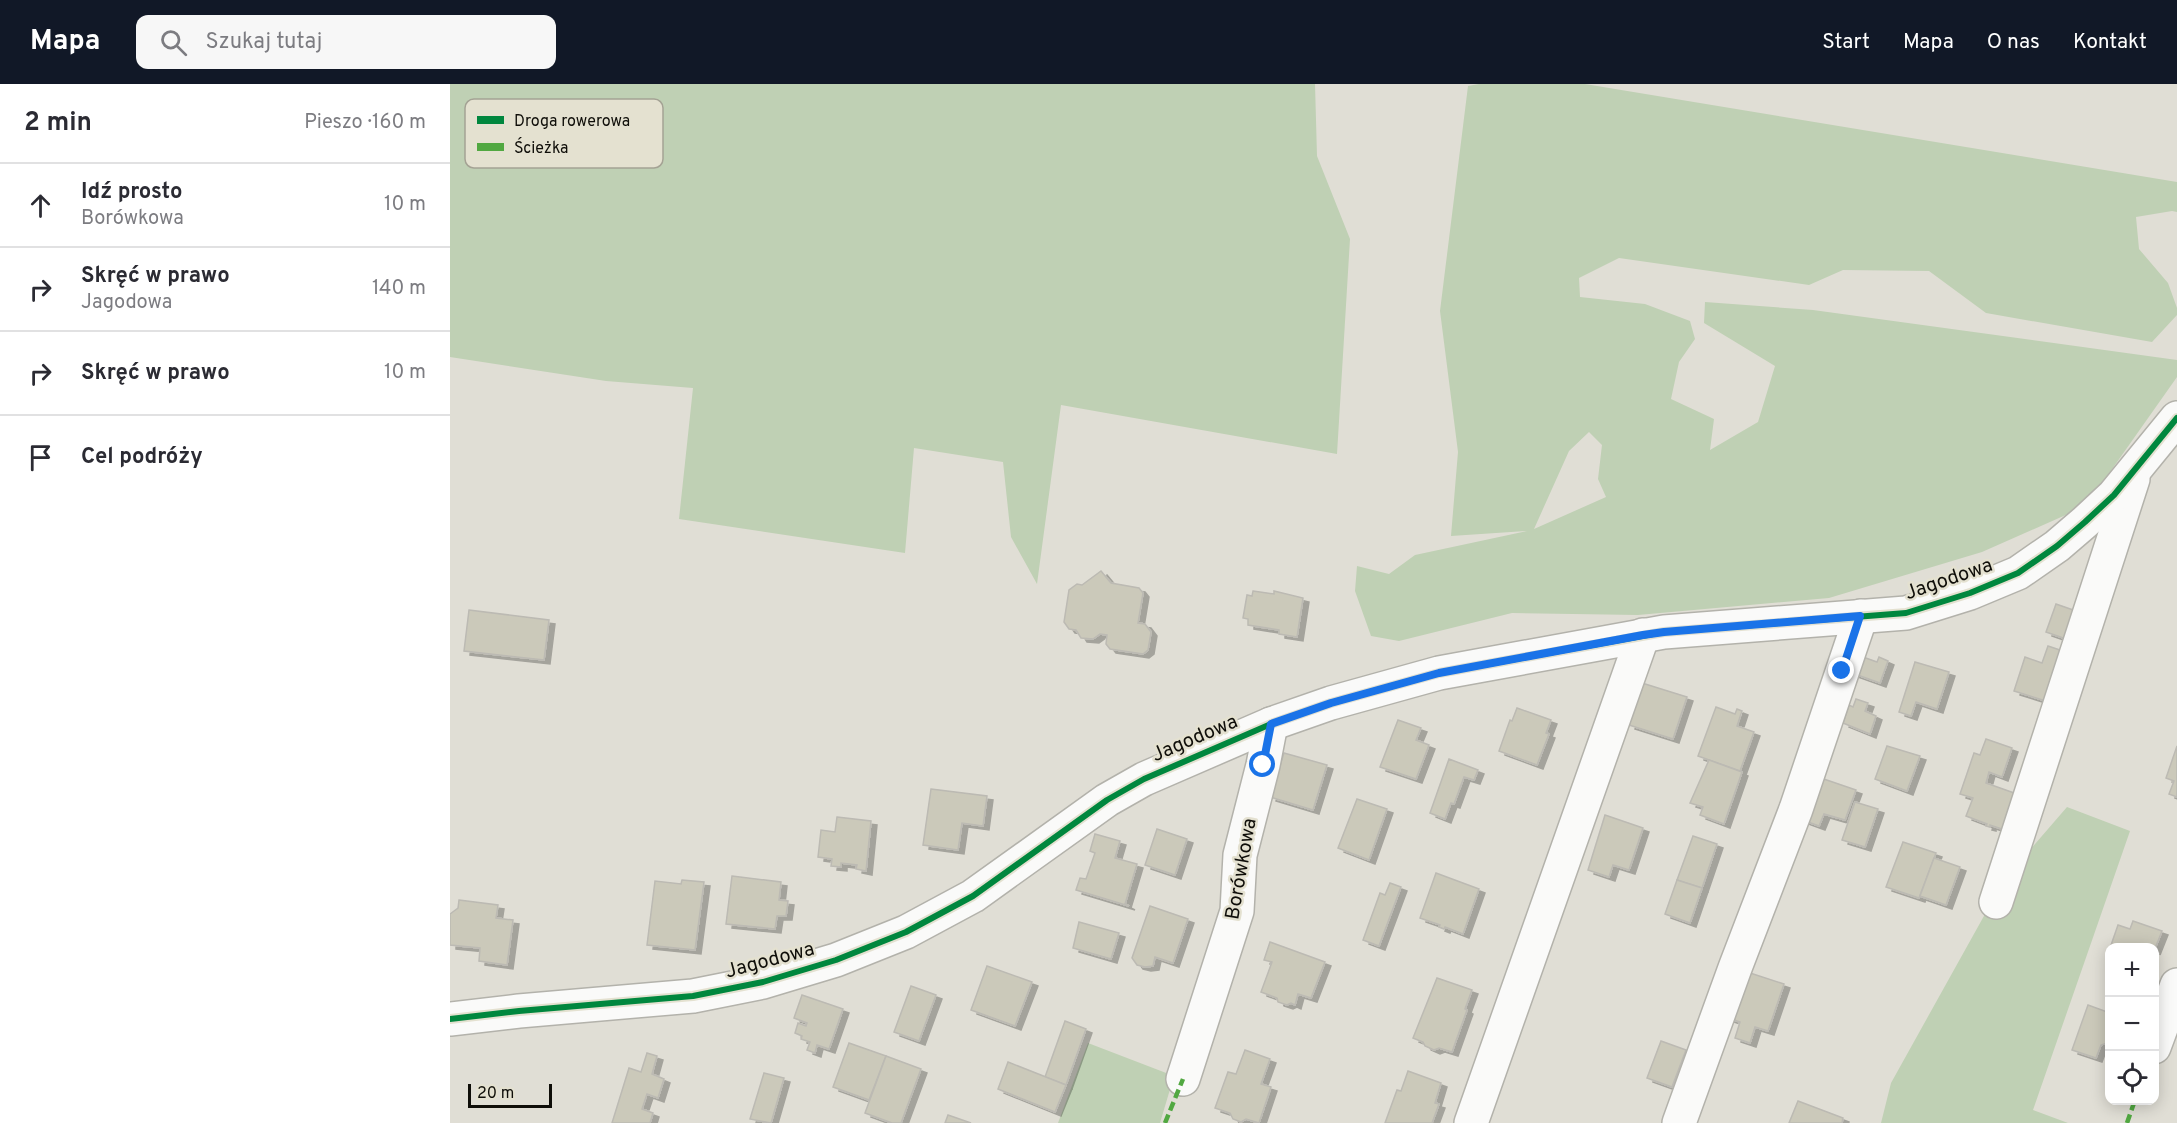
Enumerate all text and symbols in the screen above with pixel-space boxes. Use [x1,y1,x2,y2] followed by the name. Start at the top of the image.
[136,15,556,69] search box
[30,24,100,60] text: Mapa
[157,26,190,59] icon: search
[205,29,322,56] text: Szukaj tutaj
[1822,29,1870,56] text: Start
[1903,29,1954,56] text: Mapa
[1987,29,2040,56] text: O nas
[2073,29,2147,56] text: Kontakt
[465,99,663,168] legend
[24,107,92,140] text: 2 min
[304,110,426,136] text: Pieszo · 160 m
[514,112,630,132] text: Droga rowerowa
[514,137,568,159] text: Ścieżka
[81,179,183,206] text: Idź prosto
[24,189,57,222] icon: ahead
[384,192,426,218] text: 10 m
[81,206,184,232] text: Borówkowa
[81,263,230,290] text: Skręć w prawo
[24,273,57,306] icon: right
[372,276,426,302] text: 140 m
[81,290,172,316] text: Jagodowa
[24,357,57,390] icon: right
[81,360,230,387] text: Skręć w prawo
[384,360,426,386] text: 10 m
[24,441,57,474] icon: arrive
[81,444,203,471] text: Cel podróży
[1902,553,1996,607] street label: Jagodowa
[1828,657,1854,683] route end
[1148,709,1242,769] street label: Jagodowa
[1249,751,1275,777] route start
[1220,816,1264,922] street label: Borówkowa
[723,937,817,985] street label: Jagodowa
[2105,943,2159,1105] map controls
[2105,943,2159,997] button: +
[2105,997,2159,1051] button: −
[2105,1051,2159,1105] button: locate
[468,1081,552,1108] scale bar
[477,1084,514,1104] text: 20 m

